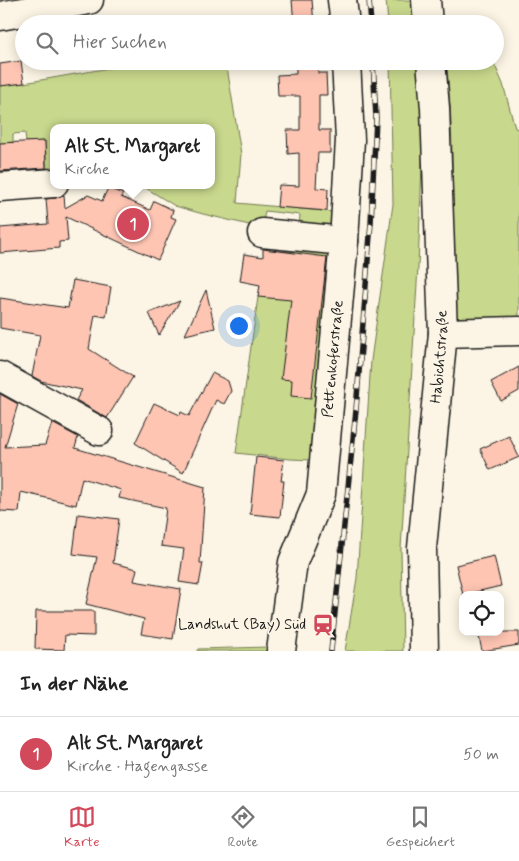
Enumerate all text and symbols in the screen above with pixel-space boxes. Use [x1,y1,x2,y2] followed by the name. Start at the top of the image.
[15,15,504,70] search box
[33,29,61,57] icon: search
[73,30,167,55] text: Hier suchen
[50,124,215,189] popup
[65,134,200,159] text: Alt St. Margaret
[65,159,110,180] text: Kirche
[117,205,149,243] pin: 1
[318,299,349,419] street label: Pettenkoferstraße
[426,310,453,404] street label: Habichtstraße
[226,313,252,339] your location
[459,591,504,636] map controls
[459,591,504,636] button: locate
[310,612,336,638] station icon: Landshut (Bay) Süd
[178,615,306,635] place label: Landshut (Bay) Süd
[20,670,128,698] text: In der Nähe
[67,731,203,756] text: Alt St. Margaret
[32,744,40,765] text: 1
[463,744,499,765] text: 50 m
[67,756,208,777] text: Kirche · Hagengasse
[64,803,100,851] tab: Karte
[227,803,258,851] tab: Route
[386,803,455,851] tab: Gespeichert

